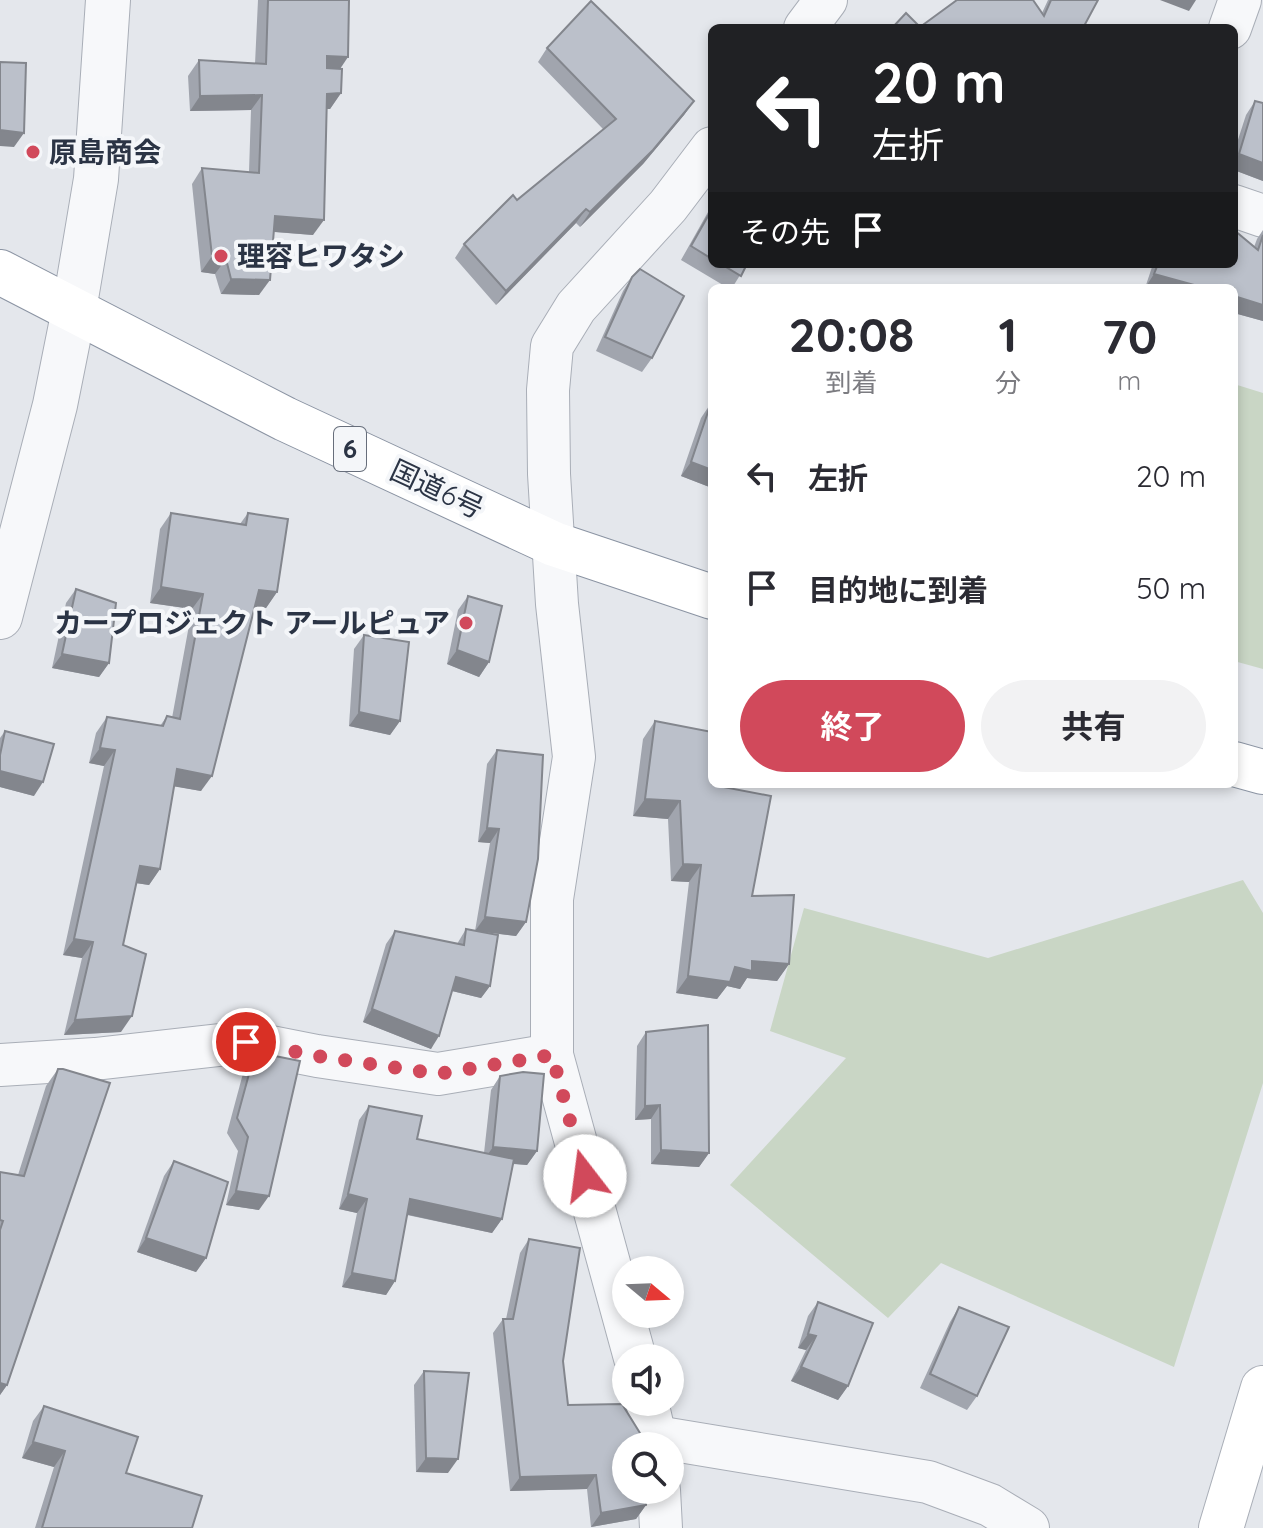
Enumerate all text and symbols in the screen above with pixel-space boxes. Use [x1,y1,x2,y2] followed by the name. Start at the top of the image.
[872,47,1006,117] text: 20 m
[740,56,844,160] icon: left
[872,122,944,167] text: 左折
[49,134,161,169] place label: 原島商会
[24,143,42,161] marker: 原島商会
[846,208,890,252] icon: arrive
[740,213,830,251] text: その先
[237,238,405,273] place label: 理容ヒワタシ
[212,247,230,265] marker: 理容ヒワタシ
[789,304,914,364] text: 20:08
[999,304,1017,364] text: 1
[1102,306,1157,366] text: 70
[1118,364,1141,397] text: m
[825,366,877,399] text: 到着
[995,366,1021,399] text: 分
[334,427,366,471] road number: 6
[385,452,490,525] street label: 国道6号
[740,454,784,498] icon: left
[1136,457,1206,495] text: 20 m
[808,459,868,497] text: 左折
[740,566,784,610] icon: arrive
[1136,569,1206,607] text: 50 m
[808,571,988,609] text: 目的地に到着
[54,605,450,640] place label: カープロジェクト アールピュア
[457,614,475,632] marker: カープロジェクト アールピュア
[740,680,965,772] button: 終了
[981,680,1206,772] button: 共有
[212,1008,280,1076] pin
[224,1020,268,1064] icon: arrive
[543,1134,627,1218] position arrow
[612,1256,684,1328] north arrow
[612,1256,684,1504] map controls
[612,1344,684,1416] button: sound
[612,1432,684,1504] button: search

